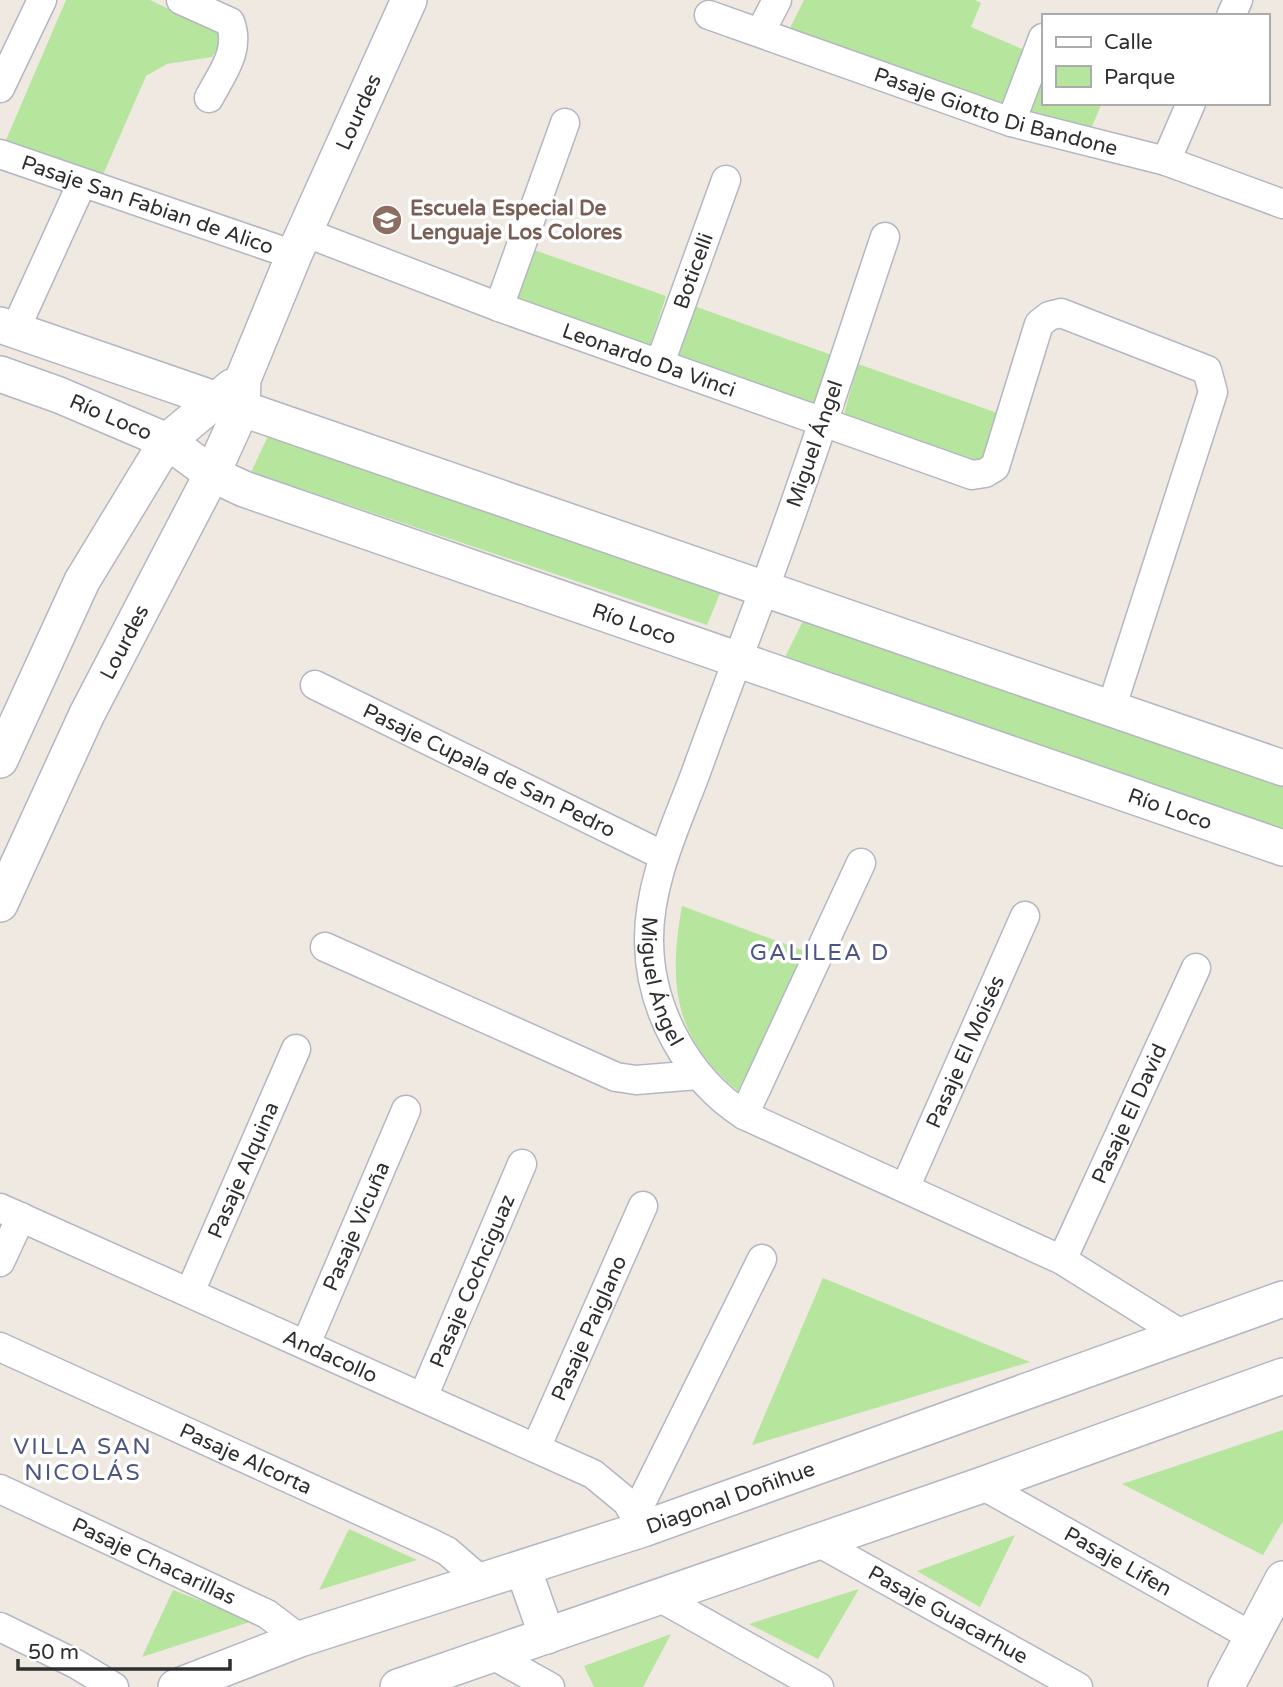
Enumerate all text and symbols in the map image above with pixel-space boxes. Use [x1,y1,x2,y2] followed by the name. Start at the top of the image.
[1042,14,1269,105] legend
[1104,30,1153,55] text: Calle
[871,62,1121,161] street label: Pasaje Giotto Di Bandone
[1104,65,1175,90] text: Parque
[330,70,386,154] street label: Lourdes
[18,150,277,260] street label: Pasaje San Fabian de Alico
[410,196,622,245] place label: Escuela Especial De Lenguaje Los Colores
[370,203,404,237] school or university icon: Escuela Especial De Lenguaje Los Colores
[668,229,718,312] street label: Boticelli
[559,318,739,403] street label: Leonardo Da Vinci
[782,377,848,511] street label: Miguel Ángel
[66,389,156,446] street label: Río Loco
[589,598,680,650] street label: Río Loco
[95,601,154,684] street label: Lourdes
[359,698,619,843] street label: Pasaje Cupala de San Pedro
[1125,783,1215,835] street label: Río Loco
[636,916,689,1050] street label: Miguel Ángel
[750,939,890,967] district label: GALILEA D
[921,972,1010,1132] street label: Pasaje El Moisés
[1086,1040,1172,1187] street label: Pasaje El David
[202,1098,284,1242] street label: Pasaje Alquina
[318,1158,395,1295] street label: Pasaje Vicuña
[424,1191,520,1371] street label: Pasaje Cochciguaz
[546,1252,632,1405] street label: Pasaje Paiglano
[279,1324,381,1388] street label: Andacollo
[176,1418,316,1500] street label: Pasaje Alcorta
[13,1433,153,1487] district label: VILLA SAN NICOLÁS
[643,1456,818,1539] street label: Diagonal Doñihue
[68,1512,240,1610] street label: Pasaje Chacarillas
[1060,1521,1176,1601] street label: Pasaje Lifen
[864,1560,1032,1669] street label: Pasaje Guacarhue
[18,1628,229,1672] scale bar
[28,1640,79,1665] text: 50 m

